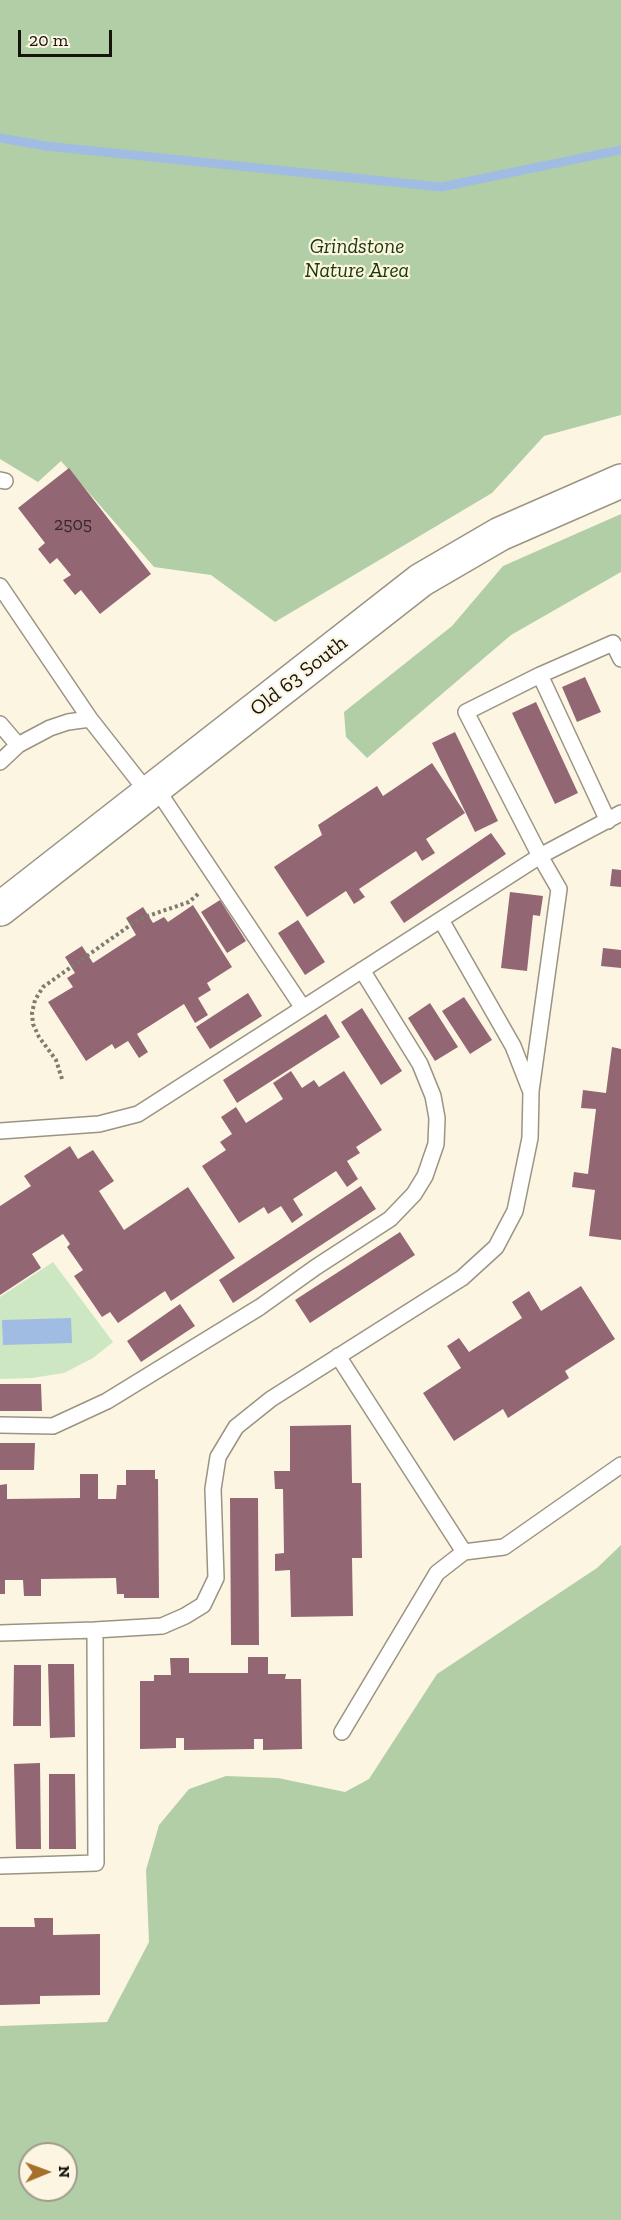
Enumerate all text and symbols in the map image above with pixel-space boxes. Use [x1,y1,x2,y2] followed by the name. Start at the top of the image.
[21,18,116,56] scale bar
[29,29,68,51] text: 20 m
[305,234,409,284] park label: Grindstone Nature Area
[54,514,92,536] house number: 2505
[245,630,353,722] street label: Old 63 South
[18,2142,78,2202] north arrow
[55,2165,74,2178] text: N

